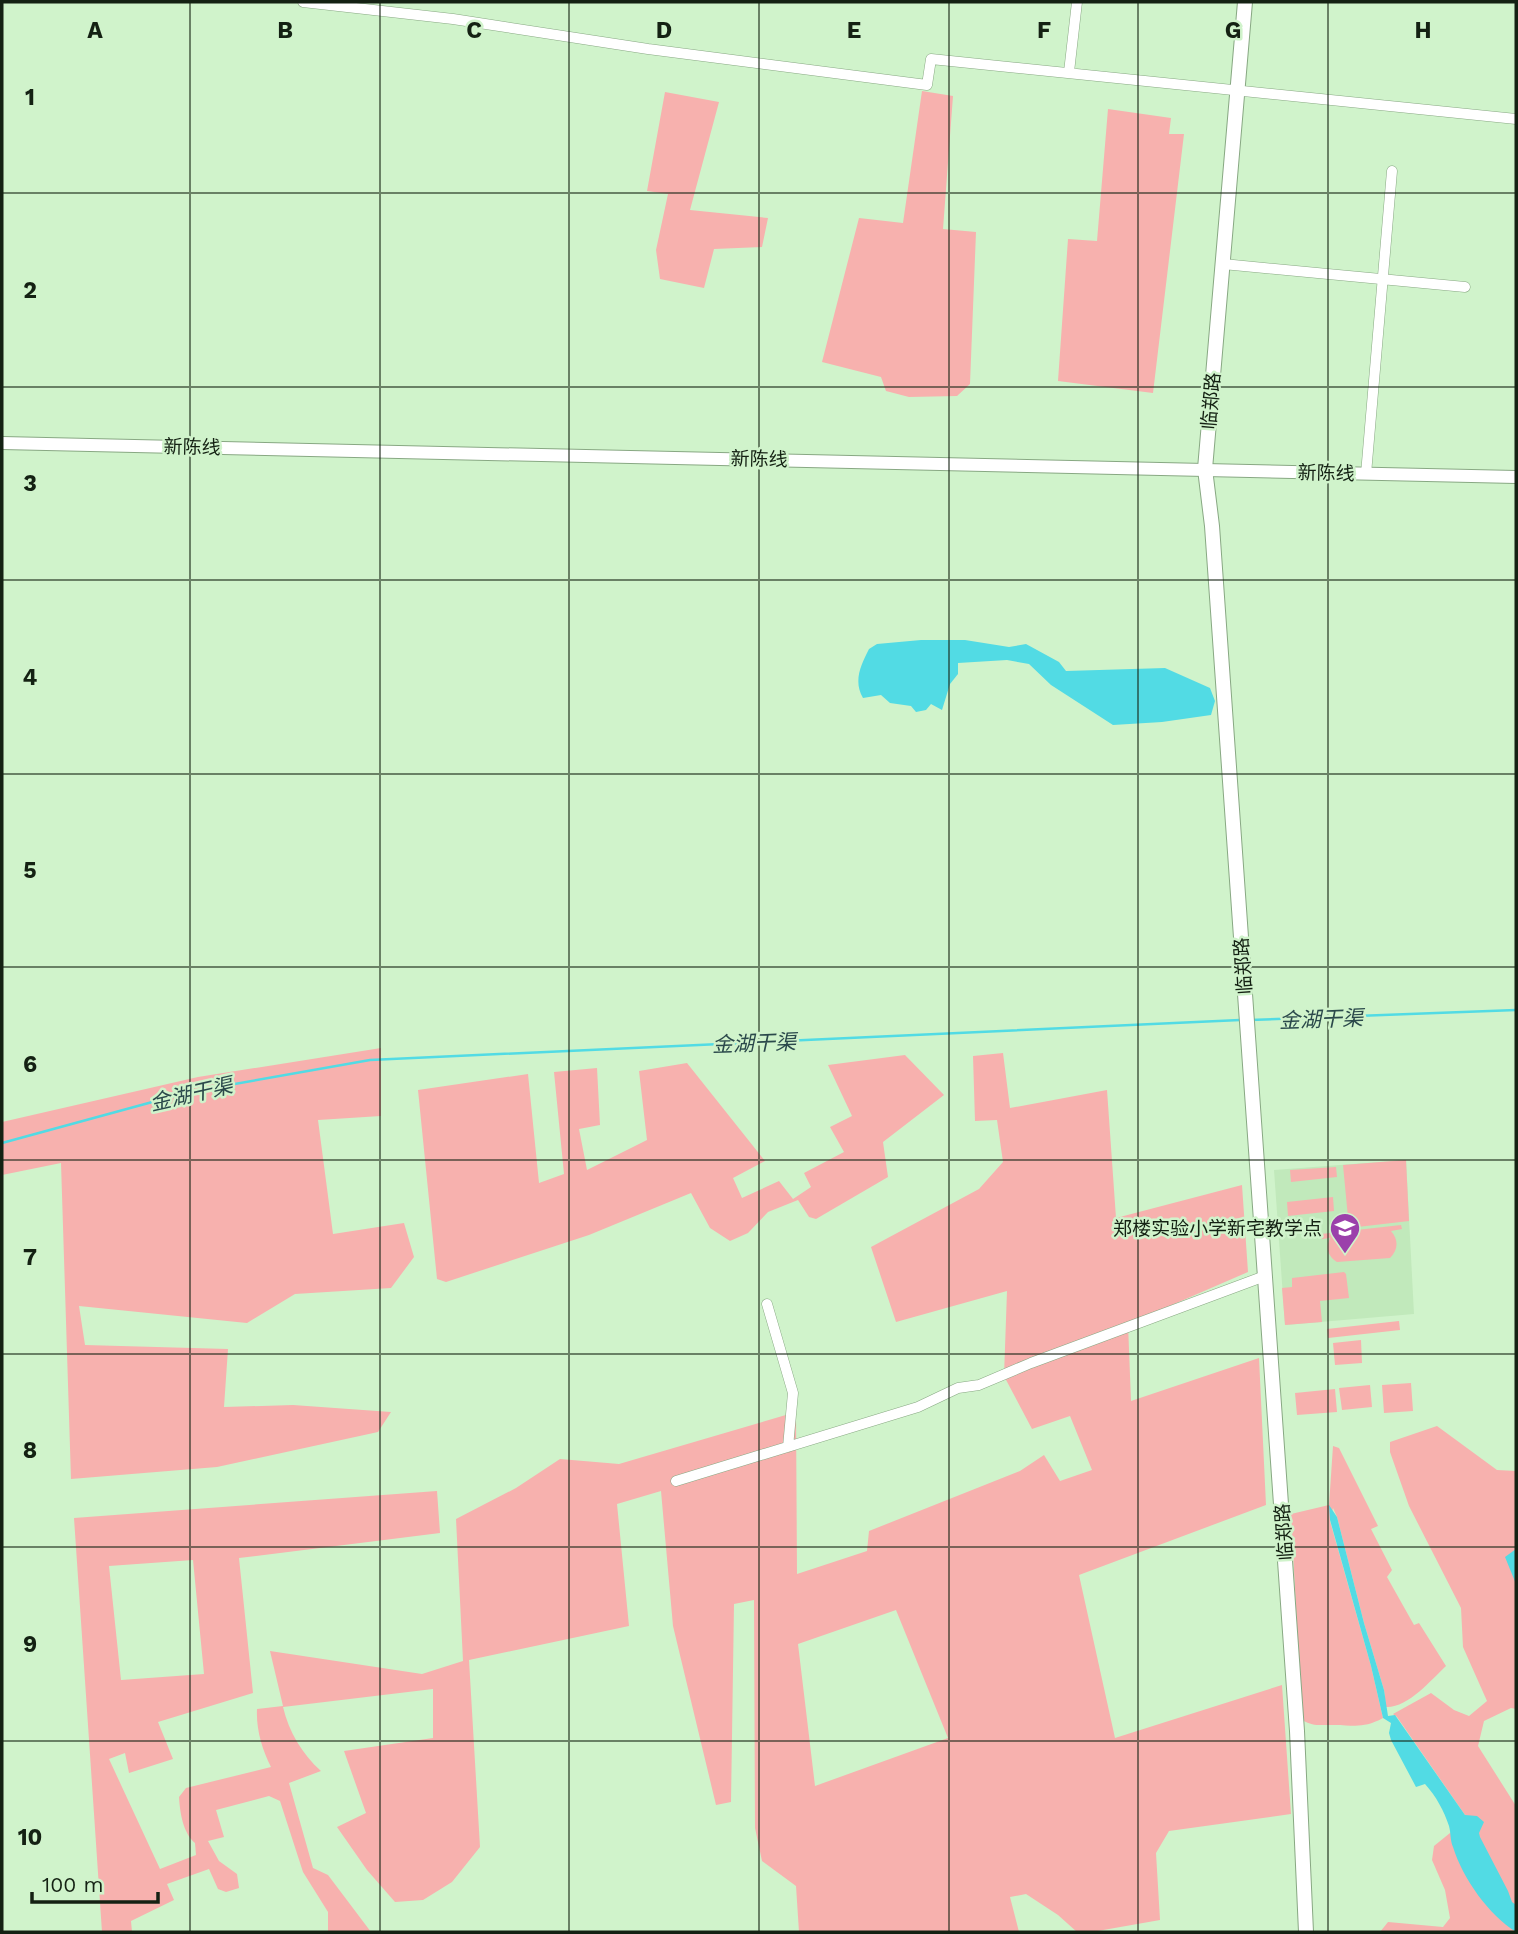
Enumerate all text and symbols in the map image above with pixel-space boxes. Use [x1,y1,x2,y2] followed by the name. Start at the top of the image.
[87,17,103,44] text: A
[277,17,293,44] text: B
[466,17,482,44] text: C
[656,17,672,44] text: D
[847,17,861,44] text: E
[1037,17,1051,44] text: F
[1225,17,1241,44] text: G
[1414,17,1432,44] text: H
[25,84,35,111] text: 1
[23,277,37,304] text: 2
[1197,372,1225,430] street label: 临郑路
[163,435,221,459] street label: 新陈线
[730,447,788,471] street label: 新陈线
[1297,461,1355,485] street label: 新陈线
[23,470,37,497] text: 3
[23,664,38,691] text: 4
[23,857,37,884] text: 5
[1230,937,1256,995] street label: 临郑路
[1279,1005,1366,1033] water label: 金湖干渠
[712,1029,799,1057] water label: 金湖干渠
[23,1051,37,1078] text: 6
[147,1072,238,1116] water label: 金湖干渠
[1328,1211,1362,1255] school or university icon: 郑楼实验小学新宅教学点
[1113,1217,1322,1240] place label: 郑楼实验小学新宅教学点
[23,1244,37,1271] text: 7
[23,1437,37,1464] text: 8
[1271,1503,1297,1561] street label: 临郑路
[23,1631,37,1658] text: 9
[18,1824,42,1851] text: 10
[32,1860,158,1904] scale bar
[42,1872,104,1897] text: 100 m

